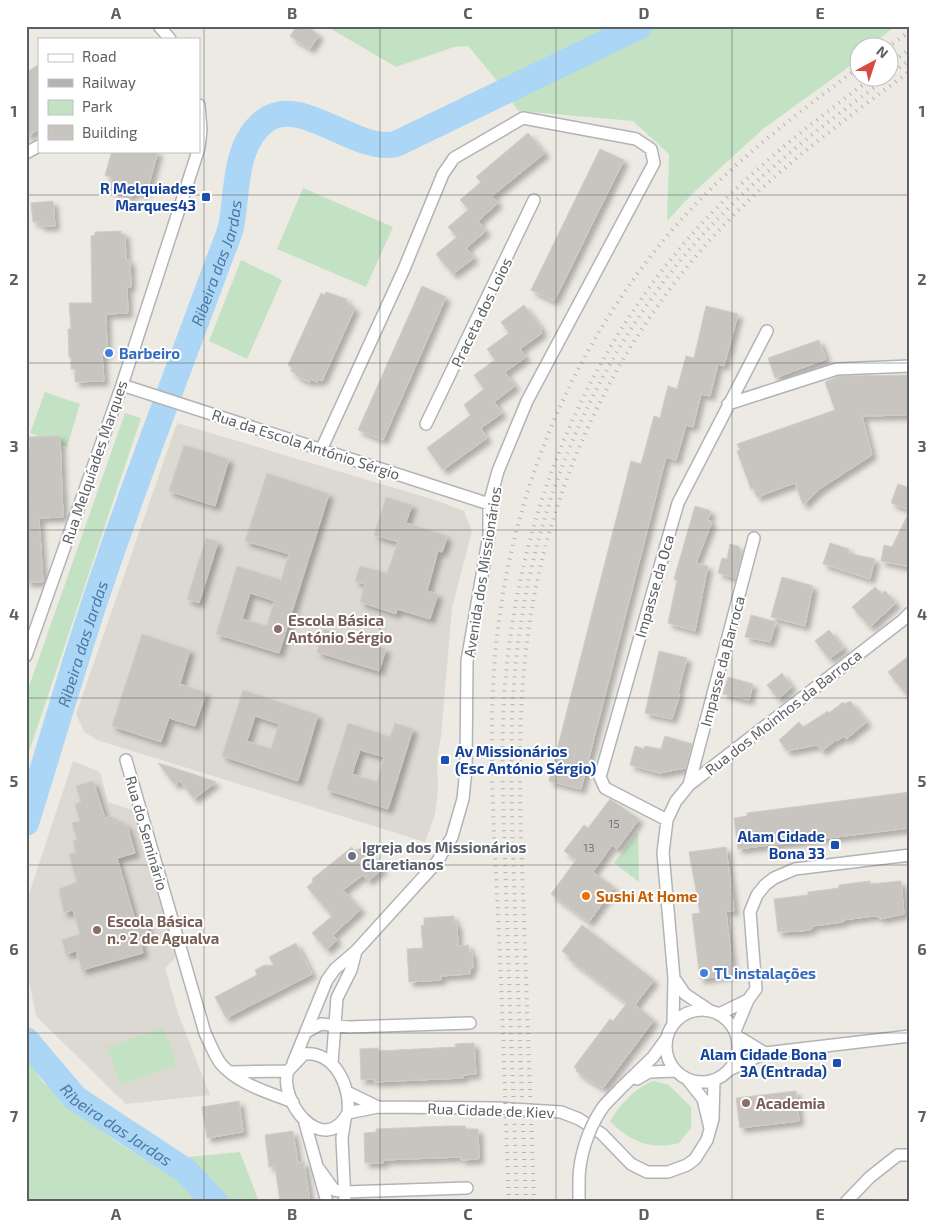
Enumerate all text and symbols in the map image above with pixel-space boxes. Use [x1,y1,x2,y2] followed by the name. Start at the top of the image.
[111,3,122,22] text: A
[287,3,297,22] text: B
[463,3,473,22] text: C
[639,3,650,22] text: D
[815,3,825,22] text: E
[38,38,200,152] legend
[848,38,898,88] north arrow
[873,42,892,61] text: N
[82,47,117,65] text: Road
[82,73,136,91] text: Railway
[82,97,113,115] text: Park
[11,101,17,120] text: 1
[919,101,925,120] text: 1
[82,123,138,141] text: Building
[100,179,196,214] place label: R Melquiades Marques43
[200,191,212,203] marker: R Melquiades Marques43
[186,199,244,328] water label: Ribeira das Jardas
[447,254,515,370] street label: Praceta dos Loios
[9,269,19,288] text: 2
[917,269,927,288] text: 2
[119,344,180,362] place label: Barbeiro
[103,347,115,359] marker: Barbeiro
[58,378,130,546] street label: Rua Melquíades Marques
[210,405,402,483] street label: Rua da Escola António Sérgio
[9,436,19,455] text: 3
[917,436,927,455] text: 3
[460,485,504,659] street label: Avenida dos Missionários
[631,532,677,640] street label: Impasse da Oca
[53,578,111,709] water label: Ribeira das Jardas
[696,594,748,728] street label: Impasse da Barroca
[9,604,19,623] text: 4
[917,604,927,623] text: 4
[288,611,393,646] place label: Escola Básica António Sérgio
[272,623,284,635] marker: Escola Básica António Sérgio
[701,645,865,779] street label: Rua dos Moinhos da Barroca
[455,742,596,777] place label: Av Missionários (Esc António Sérgio)
[439,754,451,766] marker: Av Missionários (Esc António Sérgio)
[10,771,19,790] text: 5
[918,771,927,790] text: 5
[122,774,172,892] street label: Rua do Seminário
[608,816,620,830] house number: 15
[737,827,825,862] place label: Alam Cidade Bona 33
[362,838,527,873] place label: Igreja dos Missionários Claretianos
[829,839,841,851] marker: Alam Cidade Bona 33
[583,840,595,854] house number: 13
[346,850,358,862] marker: Igreja dos Missionários Claretianos
[596,887,698,905] place label: Sushi At Home
[580,890,592,902] marker: Sushi At Home
[107,912,219,947] place label: Escola Básica n.º 2 de Agualva
[91,924,103,936] marker: Escola Básica n.º 2 de Agualva
[9,939,19,958] text: 6
[917,939,927,958] text: 6
[714,964,816,984] place label: TL instalações
[698,967,710,979] marker: TL instalações
[700,1045,827,1080] place label: Alam Cidade Bona 3A (Entrada)
[831,1057,843,1069] marker: Alam Cidade Bona 3A (Entrada)
[57,1079,176,1169] water label: Ribeira das Jardas
[756,1094,825,1112] place label: Academia
[740,1097,752,1109] marker: Academia
[427,1099,555,1121] street label: Rua Cidade de Kiev
[10,1106,19,1125] text: 7
[918,1106,927,1125] text: 7
[111,1204,122,1223] text: A
[287,1204,297,1223] text: B
[463,1204,473,1223] text: C
[639,1204,650,1223] text: D
[815,1204,825,1223] text: E

